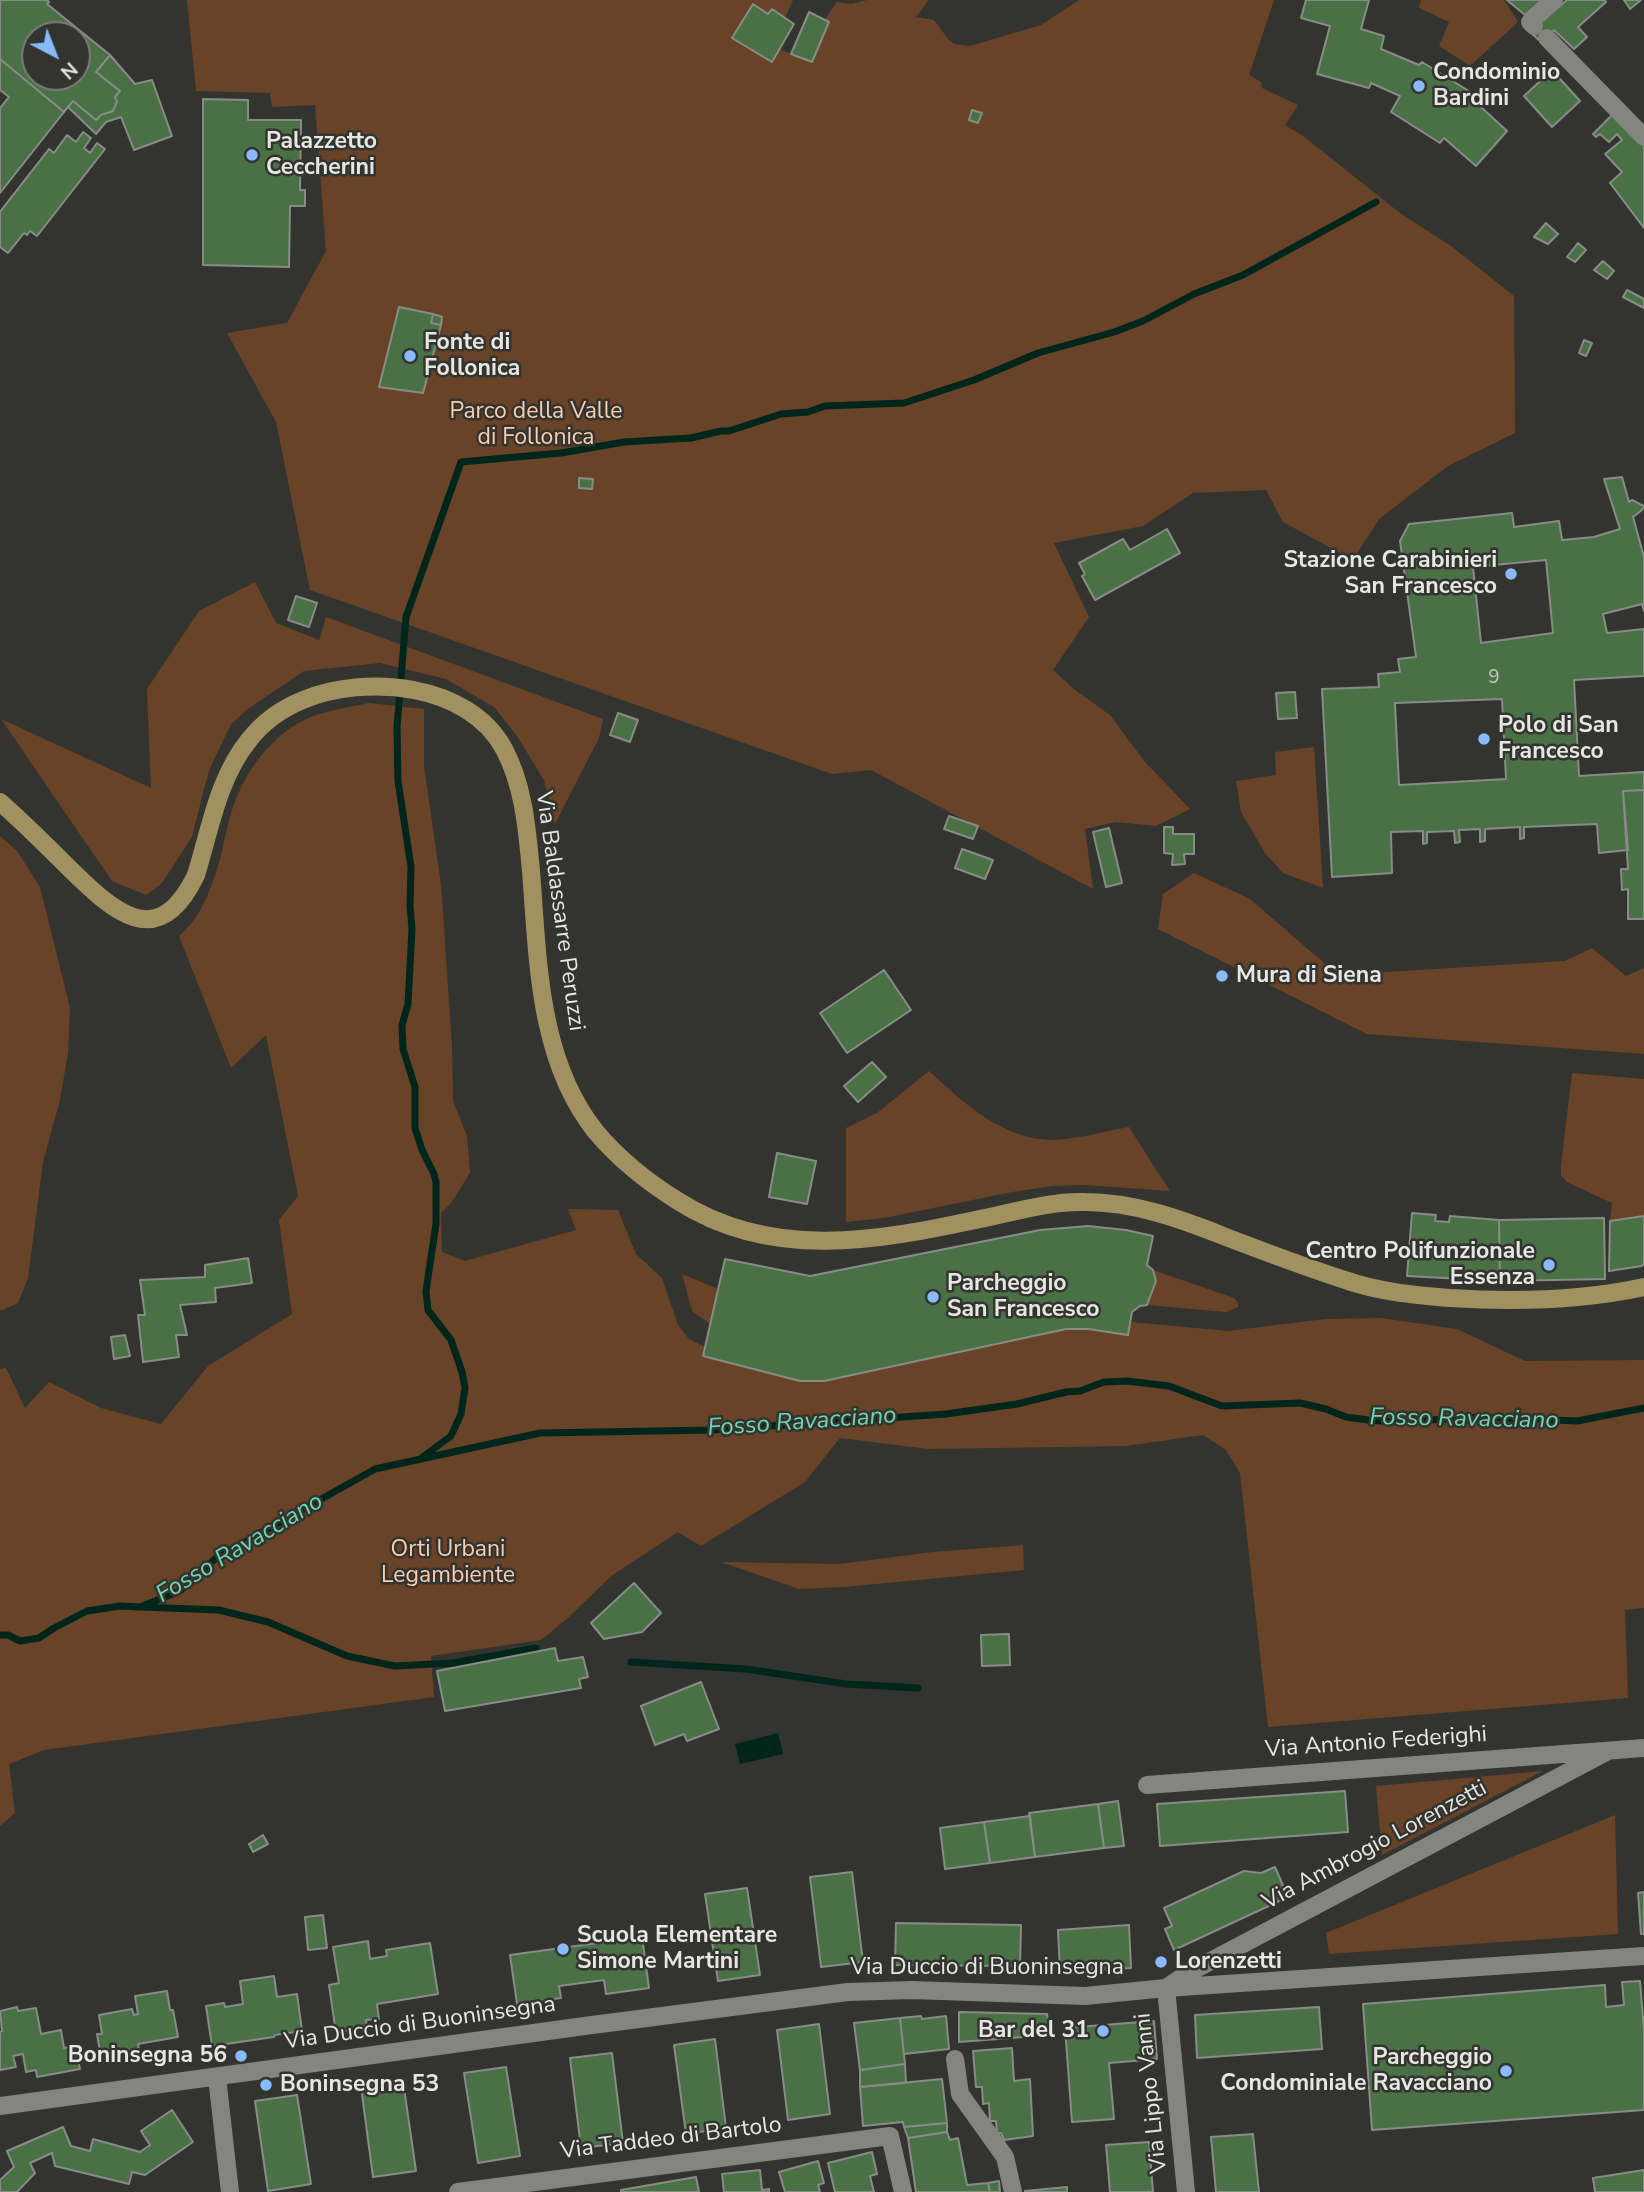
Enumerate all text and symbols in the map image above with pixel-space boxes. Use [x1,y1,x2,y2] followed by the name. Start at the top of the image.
[21,21,91,91] north arrow
[55,56,83,85] text: N
[1433,59,1560,113] place label: Condominio Bardini
[1411,78,1427,94] marker: Condominio Bardini
[266,128,377,182] place label: Palazzetto Ceccherini
[244,147,260,163] marker: Palazzetto Ceccherini
[424,329,520,383] place label: Fonte di Follonica
[402,348,418,364] marker: Fonte di Follonica
[449,398,623,452] park label: Parco della Valle di Follonica
[1283,547,1497,601] place label: Stazione Carabinieri San Francesco
[1503,566,1519,582] marker: Stazione Carabinieri San Francesco
[1488,667,1500,689] house number: 9
[1498,712,1619,766] place label: Polo di San Francesco
[1476,731,1492,747] marker: Polo di San Francesco
[528,789,590,1033] street label: Via Baldassarre Peruzzi
[1236,962,1382,990] place label: Mura di Siena
[1214,968,1230,984] marker: Mura di Siena
[1305,1238,1535,1292] place label: Centro Polifunzionale Essenza
[1541,1257,1557,1273] marker: Centro Polifunzionale Essenza
[947,1270,1100,1324] place label: Parcheggio San Francesco
[925,1289,941,1305] marker: Parcheggio San Francesco
[707,1402,897,1444] water label: Fosso Ravacciano
[1369,1404,1559,1436] water label: Fosso Ravacciano
[151,1488,329,1610] water label: Fosso Ravacciano
[381,1536,515,1590] park label: Orti Urbani Legambiente
[1264,1721,1488,1765] street label: Via Antonio Federighi
[1258,1775,1492,1917] street label: Via Ambrogio Lorenzetti
[577,1922,777,1976] place label: Scuola Elementare Simone Martini
[555,1941,571,1957] marker: Scuola Elementare Simone Martini
[1175,1948,1282,1976] place label: Lorenzetti
[850,1954,1124,1982] street label: Via Duccio di Buoninsegna
[1153,1954,1169,1970] marker: Lorenzetti
[283,1991,557,2057] street label: Via Duccio di Buoninsegna
[1130,2012,1174,2174] street label: Via Lippo Vanni
[978,2017,1089,2045] place label: Bar del 31
[1095,2023,1111,2039] marker: Bar del 31
[68,2042,227,2070] place label: Boninsegna 56
[1220,2044,1492,2098] place label: Parcheggio Condominiale Ravacciano
[233,2048,249,2064] marker: Boninsegna 56
[1498,2063,1514,2079] marker: Parcheggio Condominiale Ravacciano
[280,2071,439,2099] place label: Boninsegna 53
[258,2077,274,2093] marker: Boninsegna 53
[559,2112,783,2166] street label: Via Taddeo di Bartolo

